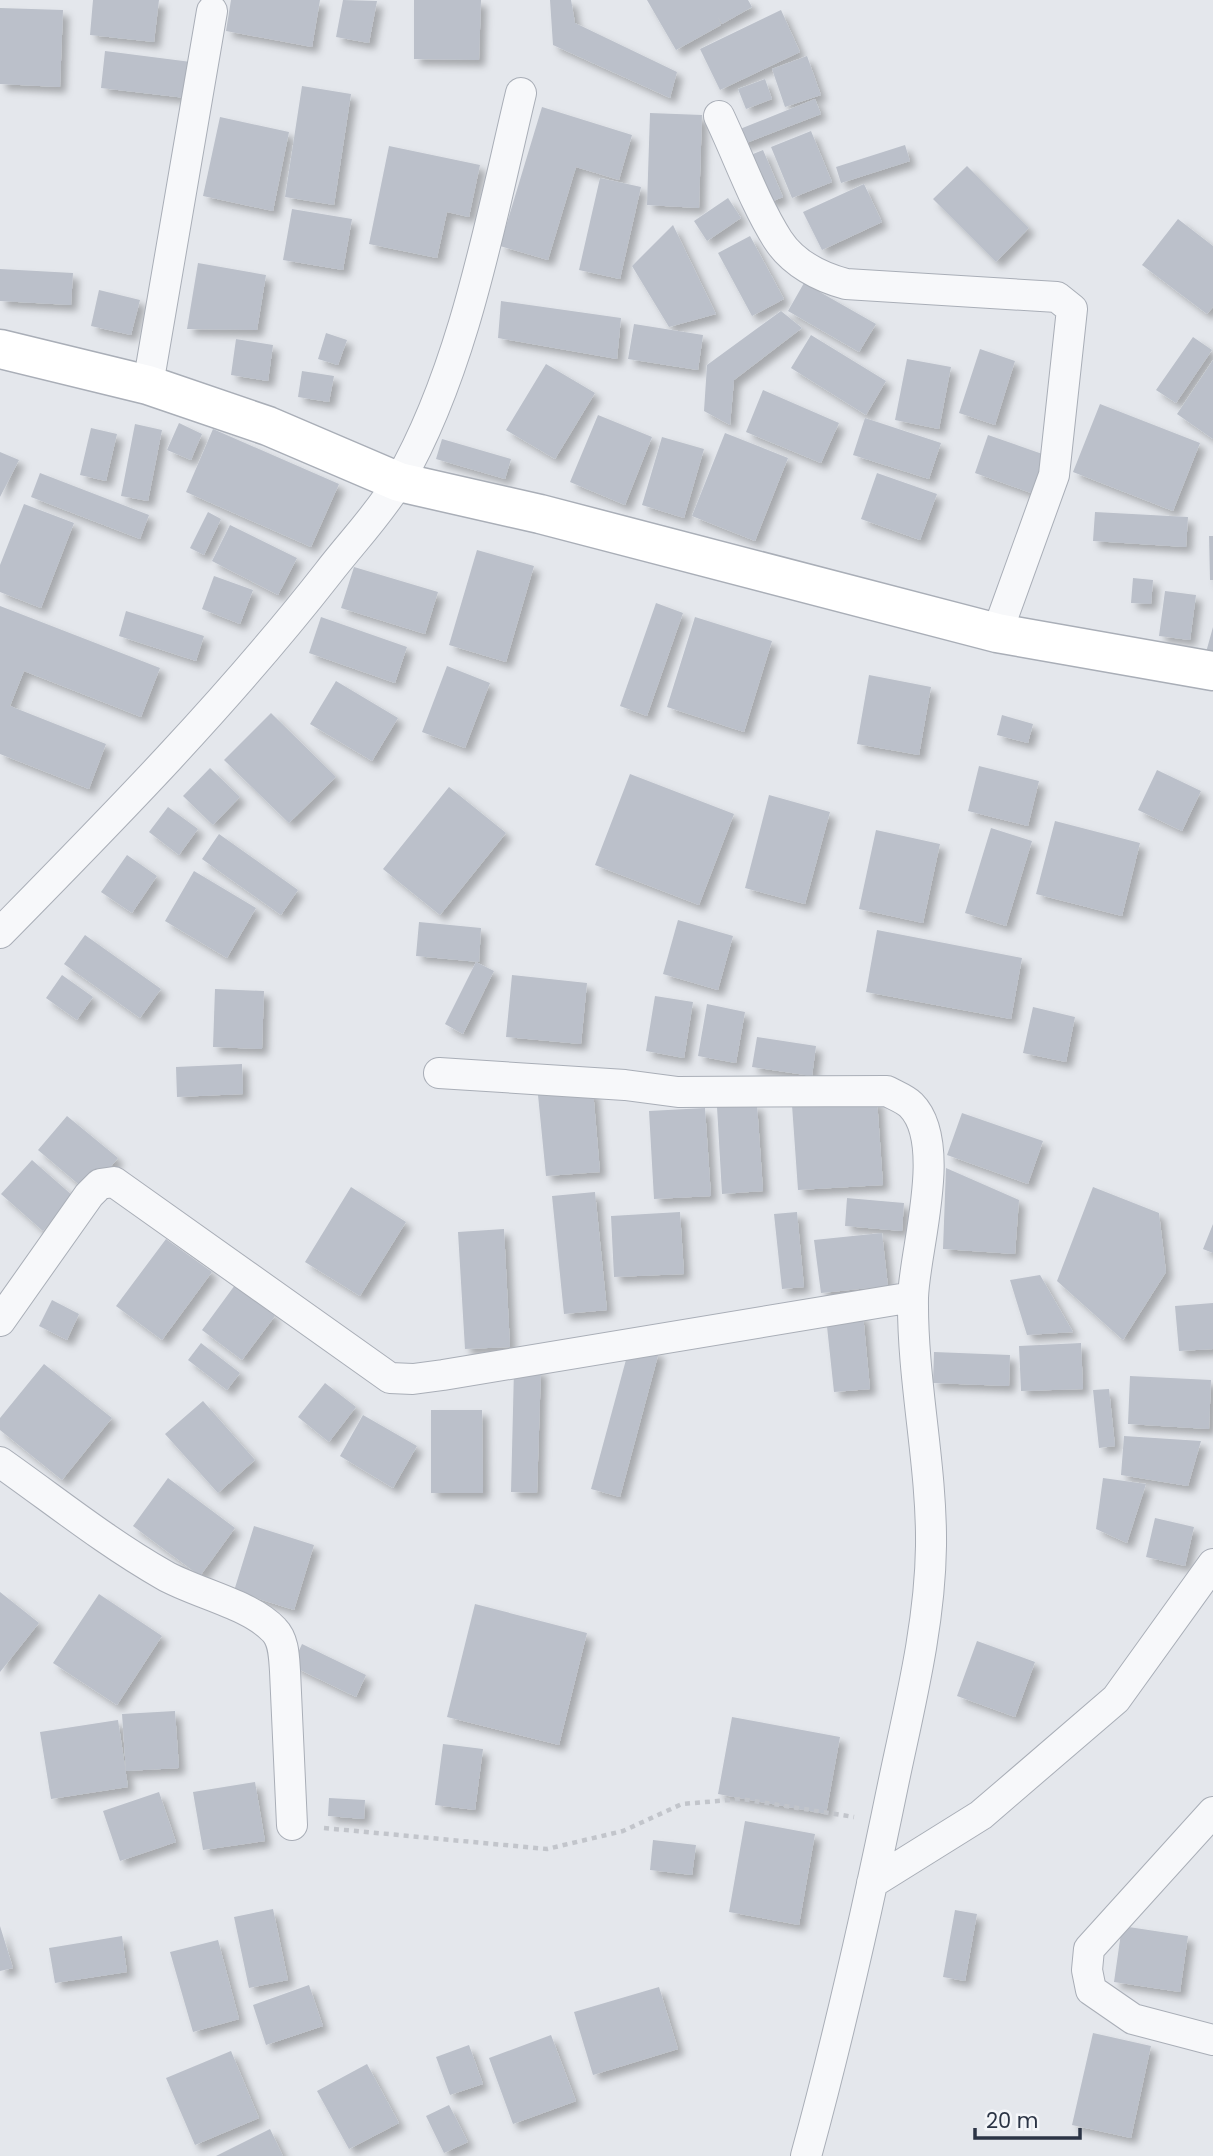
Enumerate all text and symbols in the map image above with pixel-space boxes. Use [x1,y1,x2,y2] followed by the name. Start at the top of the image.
[975,2096,1080,2140] scale bar
[986,2106,1039,2135] text: 20 m

